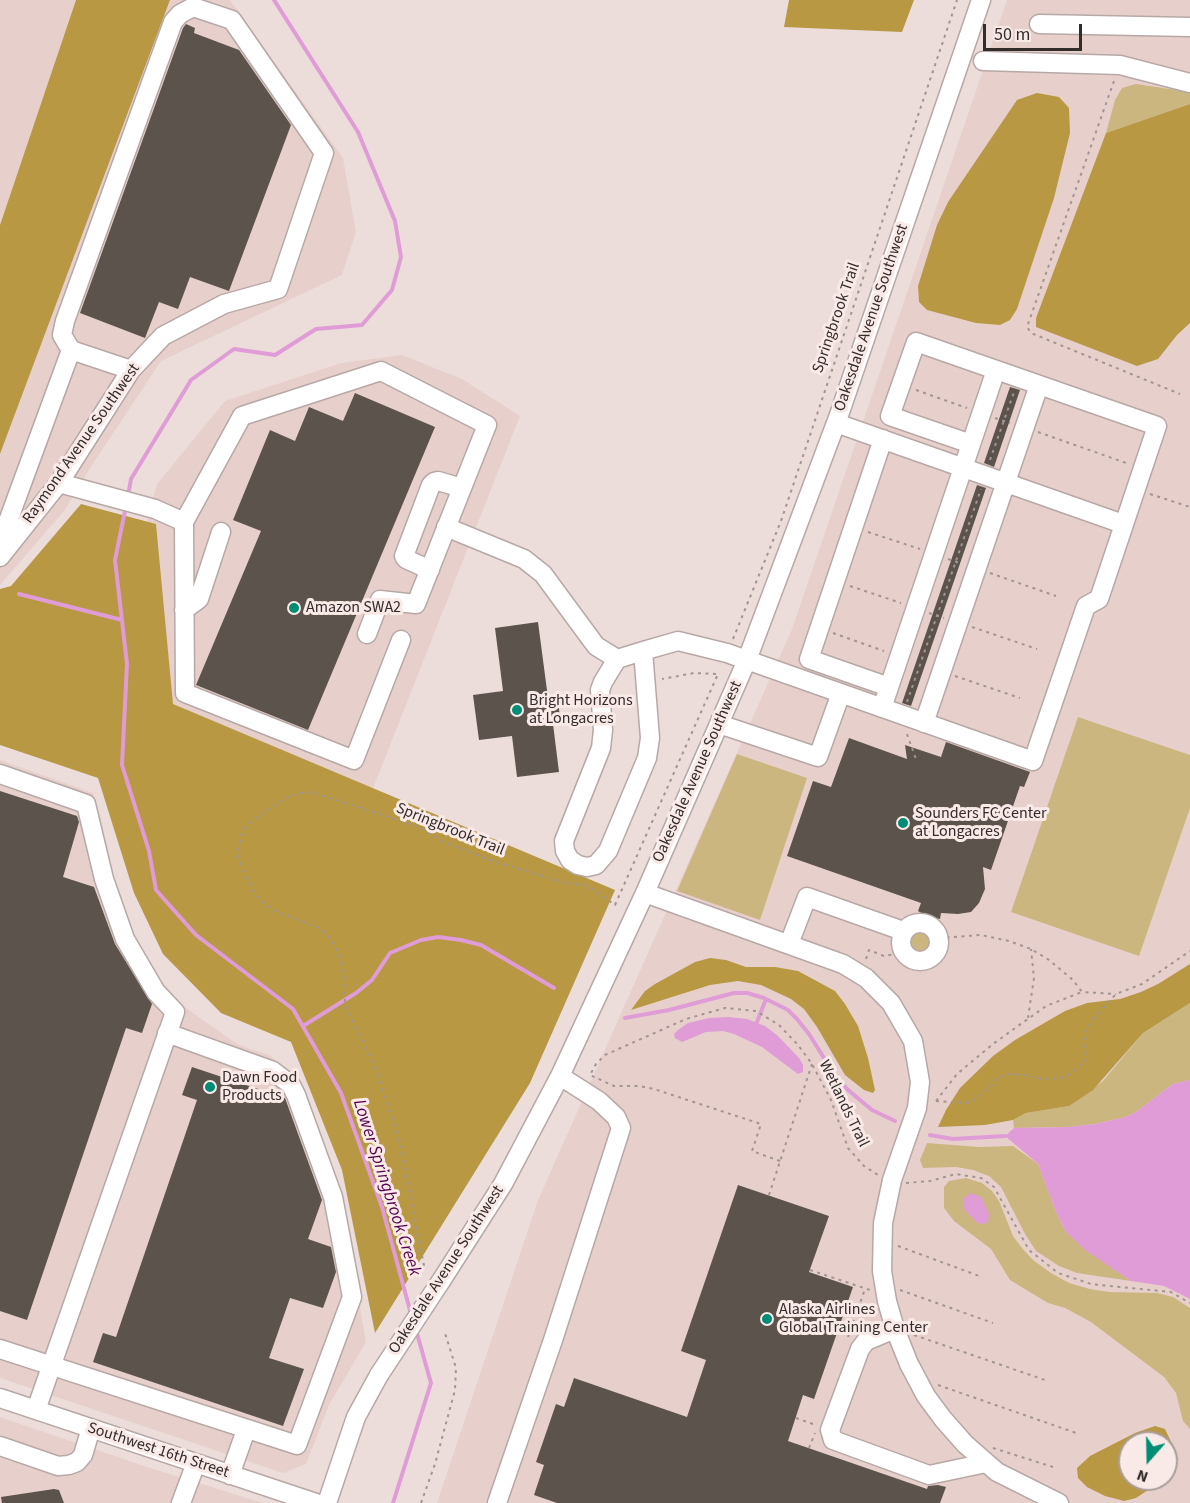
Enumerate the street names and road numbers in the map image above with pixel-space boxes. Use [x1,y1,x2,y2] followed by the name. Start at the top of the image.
[831,222,913,414] street label: Oakesdale Avenue Southwest
[809,260,865,376] street label: Springbrook Trail
[19,360,145,528] street label: Raymond Avenue Southwest
[649,678,747,866] street label: Oakesdale Avenue Southwest
[393,799,507,861] street label: Springbrook Trail
[814,1057,872,1151] street label: Wetlands Trail
[385,1182,509,1358] street label: Oakesdale Avenue Southwest
[85,1419,231,1483] street label: Southwest 16th Street

